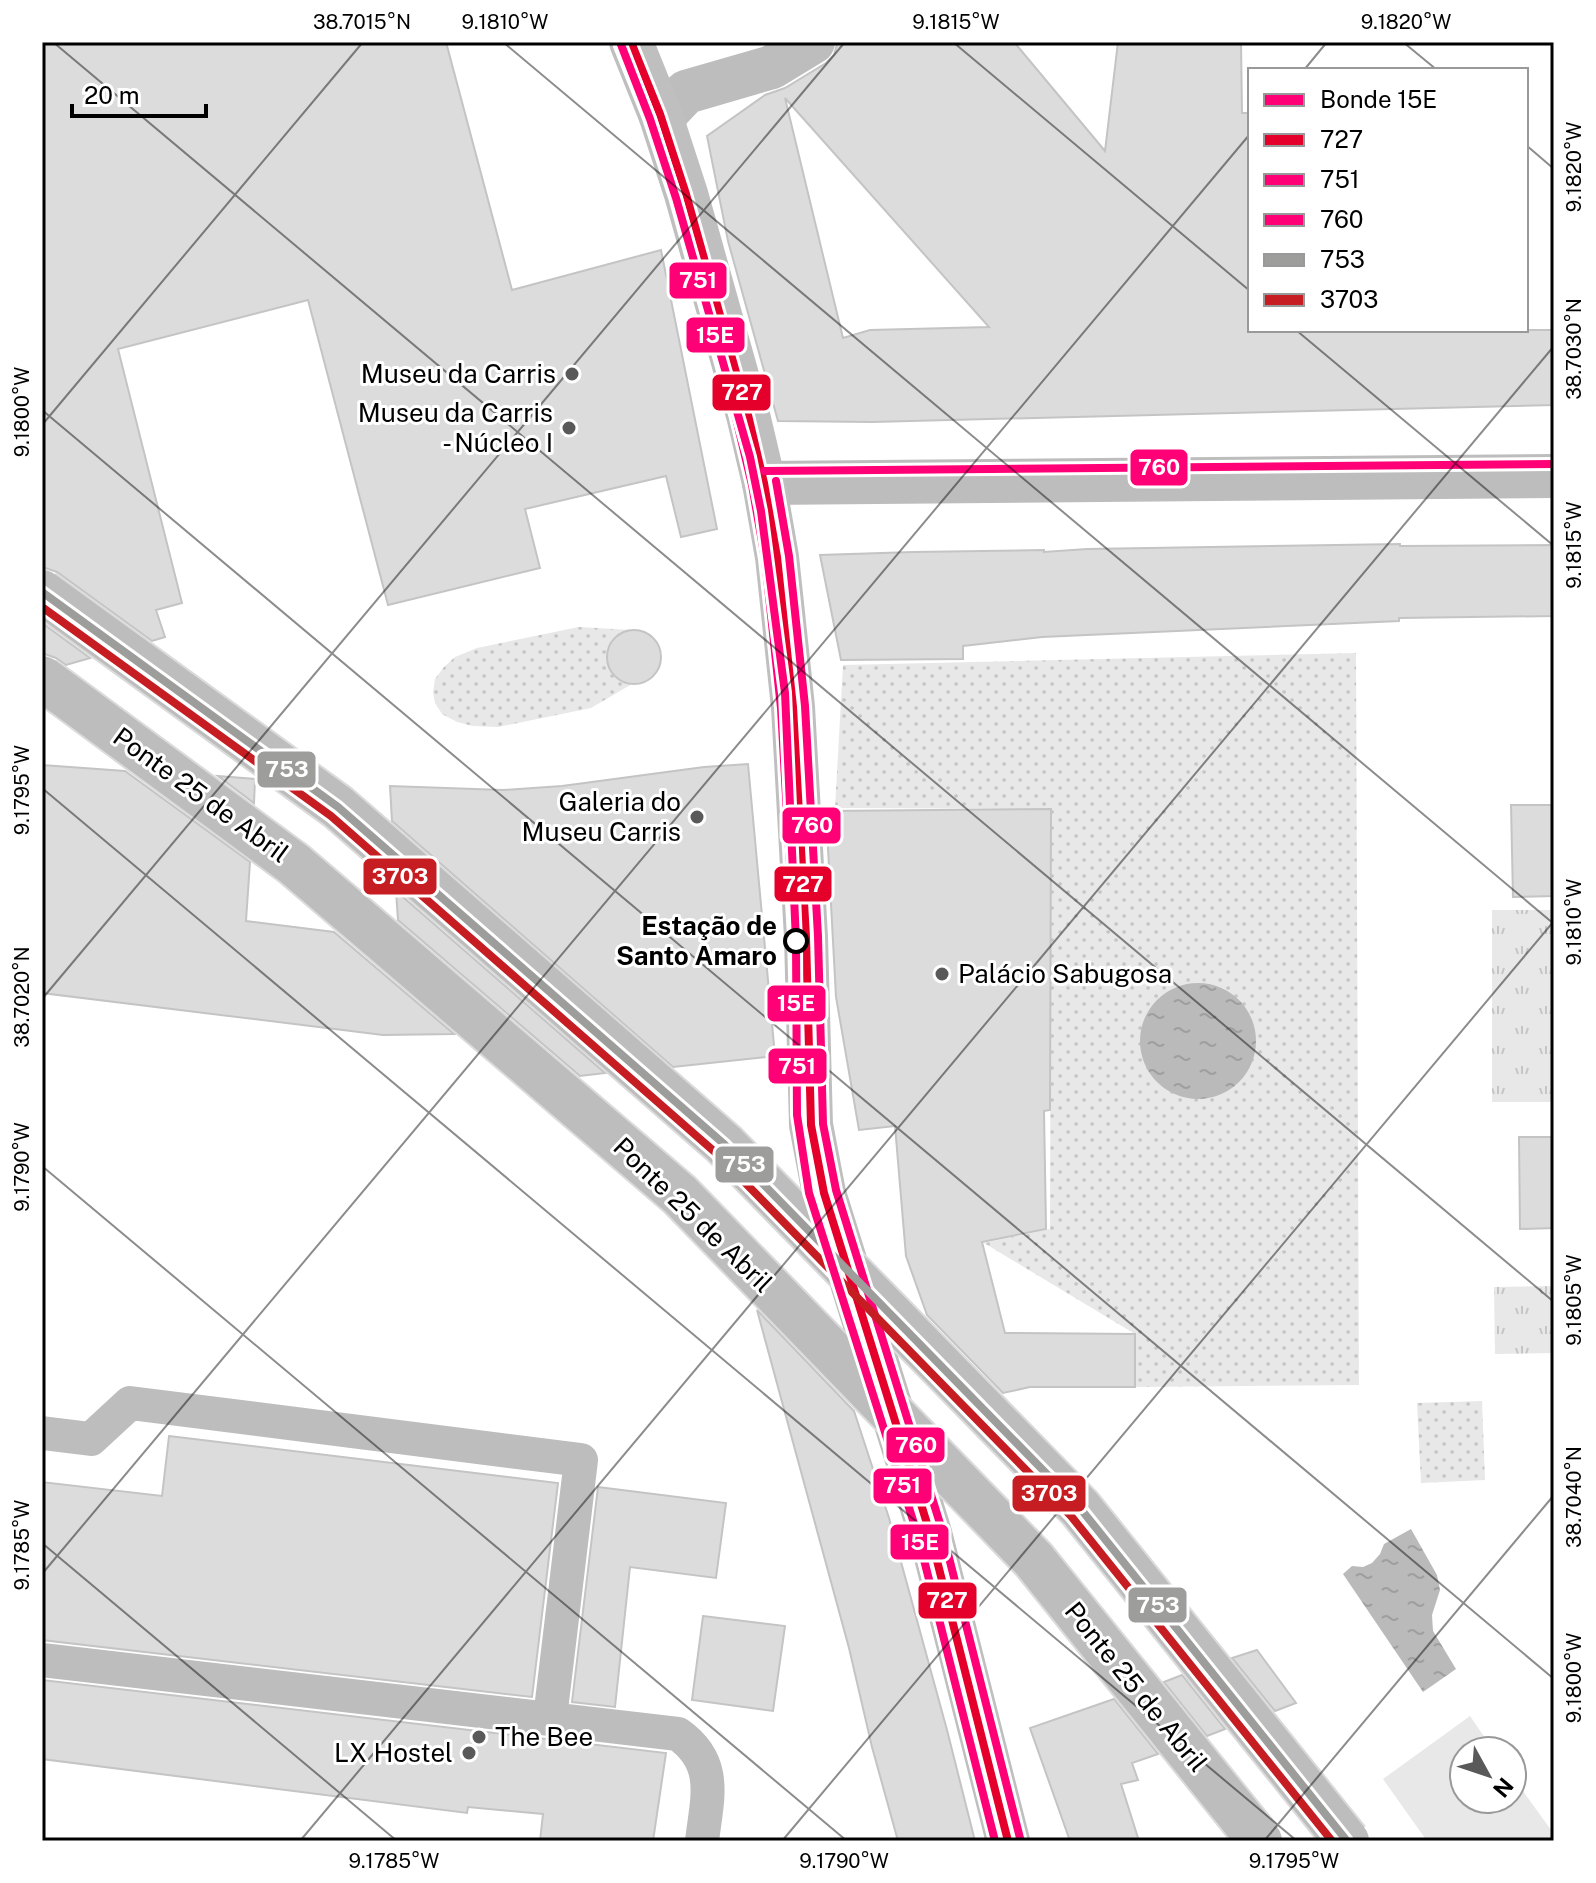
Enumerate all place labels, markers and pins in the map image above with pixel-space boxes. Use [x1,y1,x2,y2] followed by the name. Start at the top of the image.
[361,358,556,389] place label: Museu da Carris
[563,365,581,383] marker: Museu da Carris
[358,397,553,458] place label: Museu da Carris - Núcleo I
[560,419,578,437] marker: Museu da Carris - Núcleo I
[522,786,681,847] place label: Galeria do Museu Carris
[688,808,706,826] marker: Galeria do Museu Carris
[616,910,777,971] place label: Estação de Santo Amaro
[784,929,808,953] marker: Estação de Santo Amaro
[958,958,1172,989] place label: Palácio Sabugosa
[933,965,951,983] marker: Palácio Sabugosa
[495,1721,593,1752] place label: The Bee
[470,1728,488,1746] marker: The Bee
[334,1737,453,1768] place label: LX Hostel
[460,1744,478,1762] marker: LX Hostel

